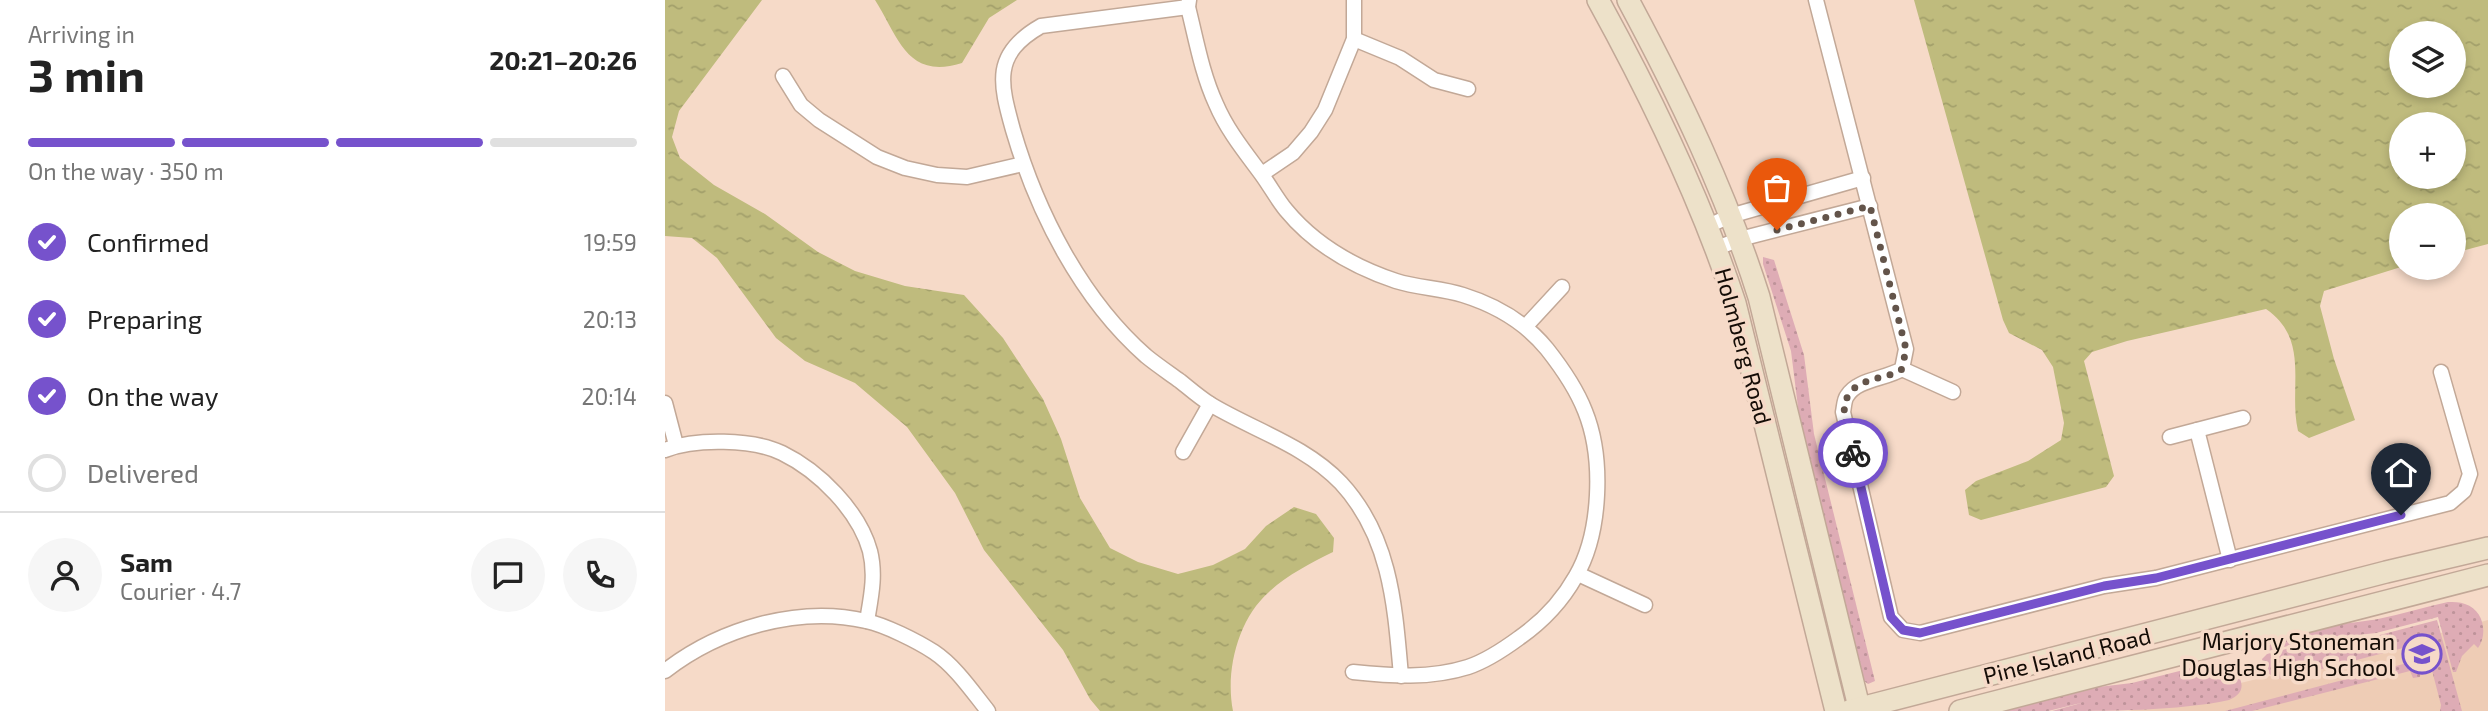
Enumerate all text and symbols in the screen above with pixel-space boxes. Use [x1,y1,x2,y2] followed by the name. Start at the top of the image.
[28,20,135,48] text: Arriving in
[2389,21,2466,280] map controls
[2389,21,2466,98] button: layers
[489,44,637,75] text: 20:21–20:26
[28,46,145,101] text: 3 min
[2389,112,2466,189] button: +
[28,157,224,185] text: On the way · 350 m
[1747,158,1807,230] pin
[1758,169,1796,207] icon: bag
[2389,203,2466,280] button: −
[28,223,66,261] icon: check
[87,226,210,257] text: Confirmed
[584,228,637,256] text: 19:59
[1710,265,1778,427] street label: Holmberg Road
[28,300,66,338] icon: check
[87,303,202,334] text: Preparing
[583,305,637,333] text: 20:13
[28,377,66,415] icon: check
[87,380,218,411] text: On the way
[581,382,637,410] text: 20:14
[1818,418,1888,488] courier
[1834,434,1872,472] icon: bike
[2371,443,2431,515] pin
[2382,454,2420,492] icon: home
[87,457,199,488] text: Delivered
[28,538,102,612] button: person
[471,538,545,612] button: chat
[563,538,637,612] button: phone
[120,546,173,577] text: Sam
[120,577,241,605] text: Courier · 4.7
[1980,621,2154,689] street label: Pine Island Road
[2182,627,2395,681] place label: Marjory Stoneman Douglas High School
[2401,633,2443,675] school or university icon: Marjory Stoneman Douglas High School

